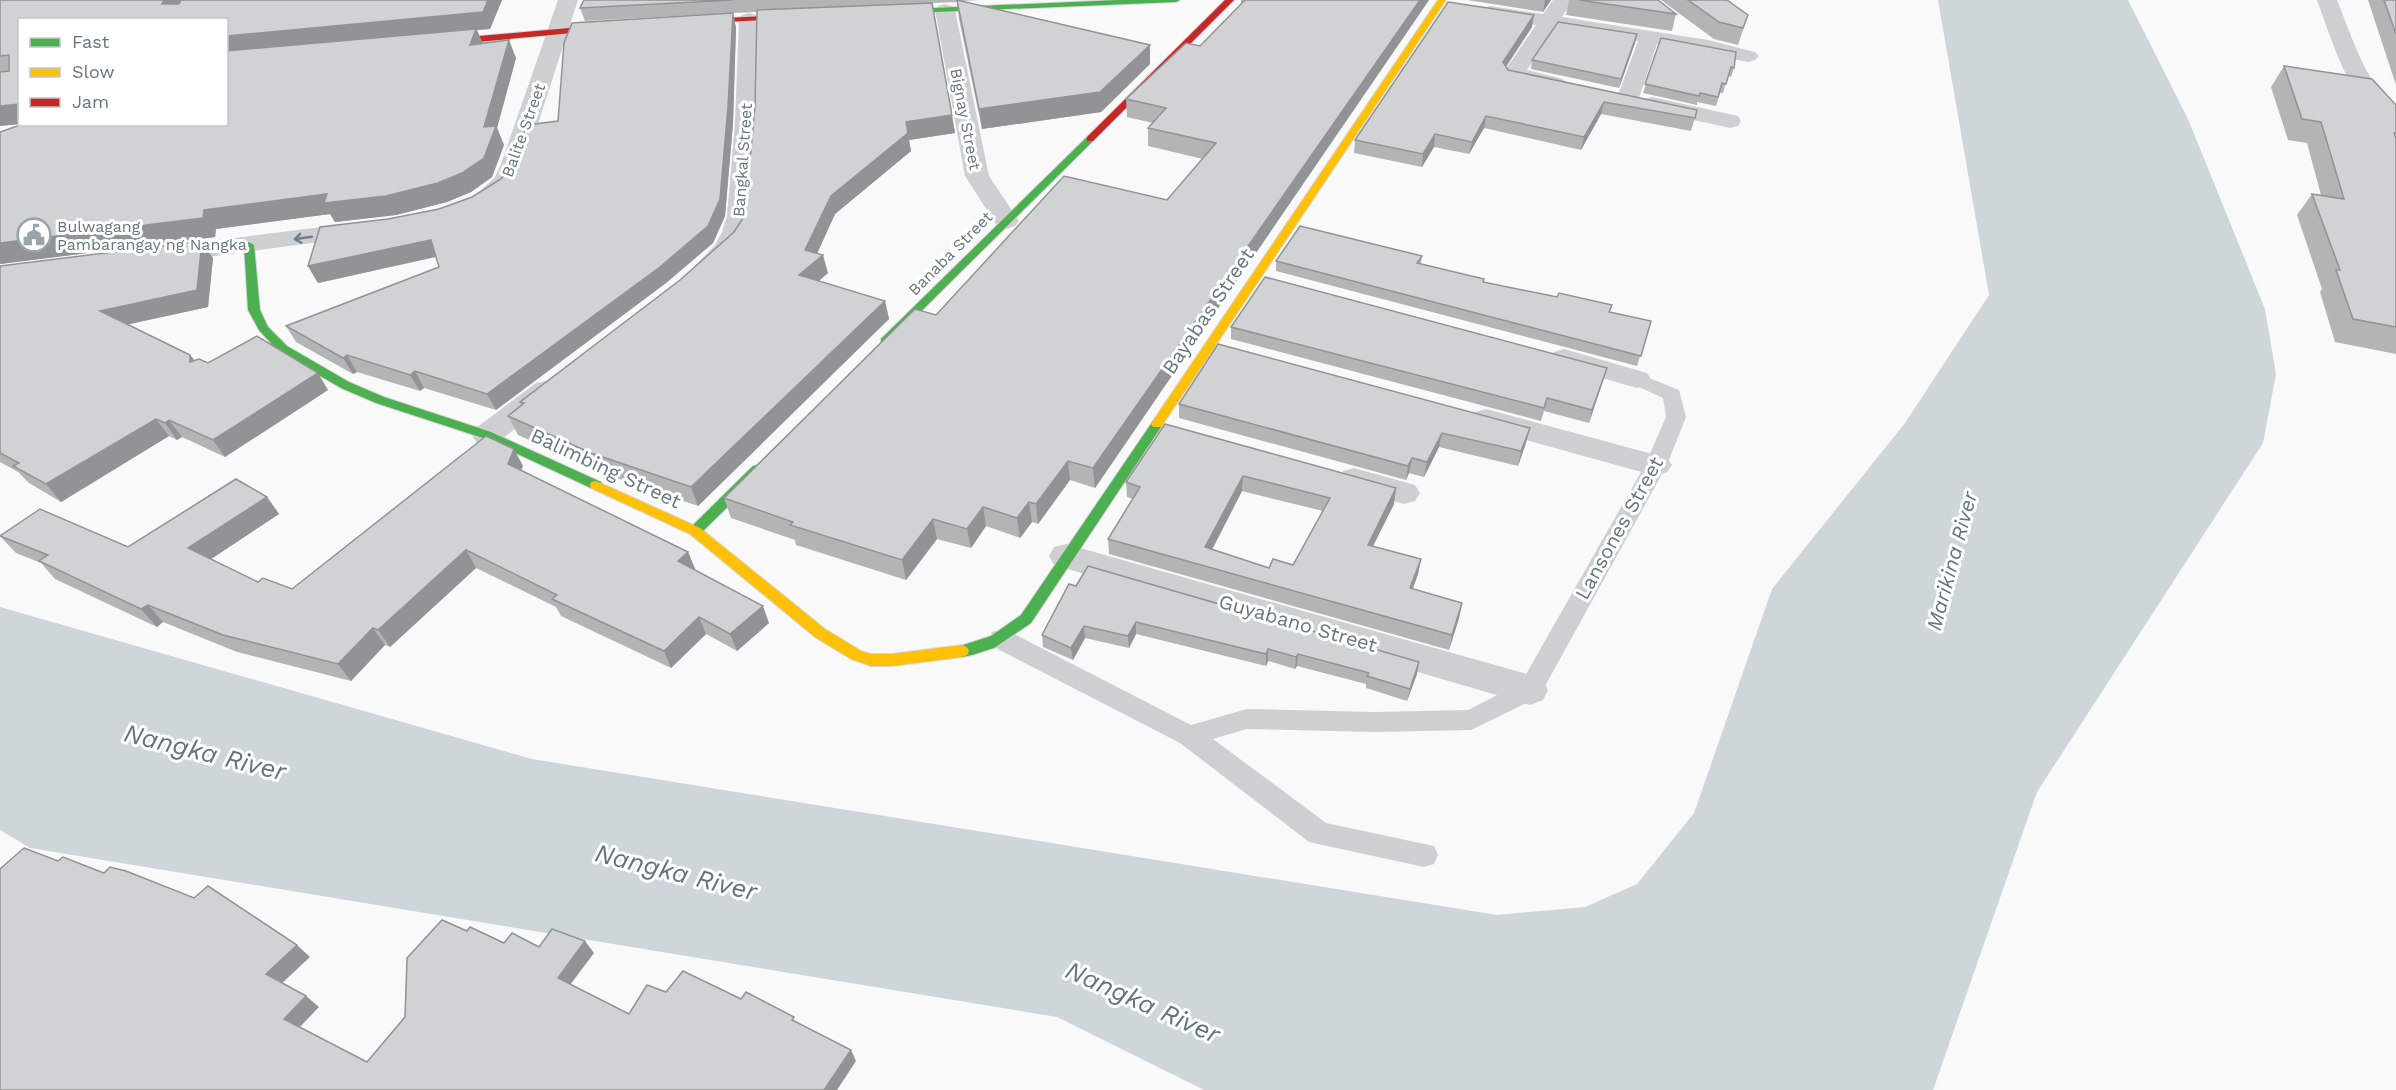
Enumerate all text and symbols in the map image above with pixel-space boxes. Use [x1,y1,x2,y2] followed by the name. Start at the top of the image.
[18,18,228,126] legend
[72,31,110,52] text: Fast
[72,61,115,82] text: Slow
[946,67,985,172] street label: Bignay Street
[498,81,549,180] street label: Balite Street
[72,91,109,112] text: Jam
[729,102,756,217] street label: Bangkal Street
[904,207,996,299] street label: Banaba Street
[16,217,52,253] public building icon: Bulwagang Pambarangay ng Nangka
[57,217,247,254] place label: Bulwagang Pambarangay ng Nangka
[293,232,313,243] one-way arrow
[1157,243,1259,378] street label: Bayabas Street
[527,423,685,514] street label: Balimbing Street
[1570,452,1669,604] street label: Lansones Street
[1921,488,1982,633] water label: Marikina River
[1216,589,1380,657] street label: Guyabano Street
[121,717,290,787] water label: Nangka River
[592,837,761,907] water label: Nangka River
[1061,955,1226,1050] water label: Nangka River

